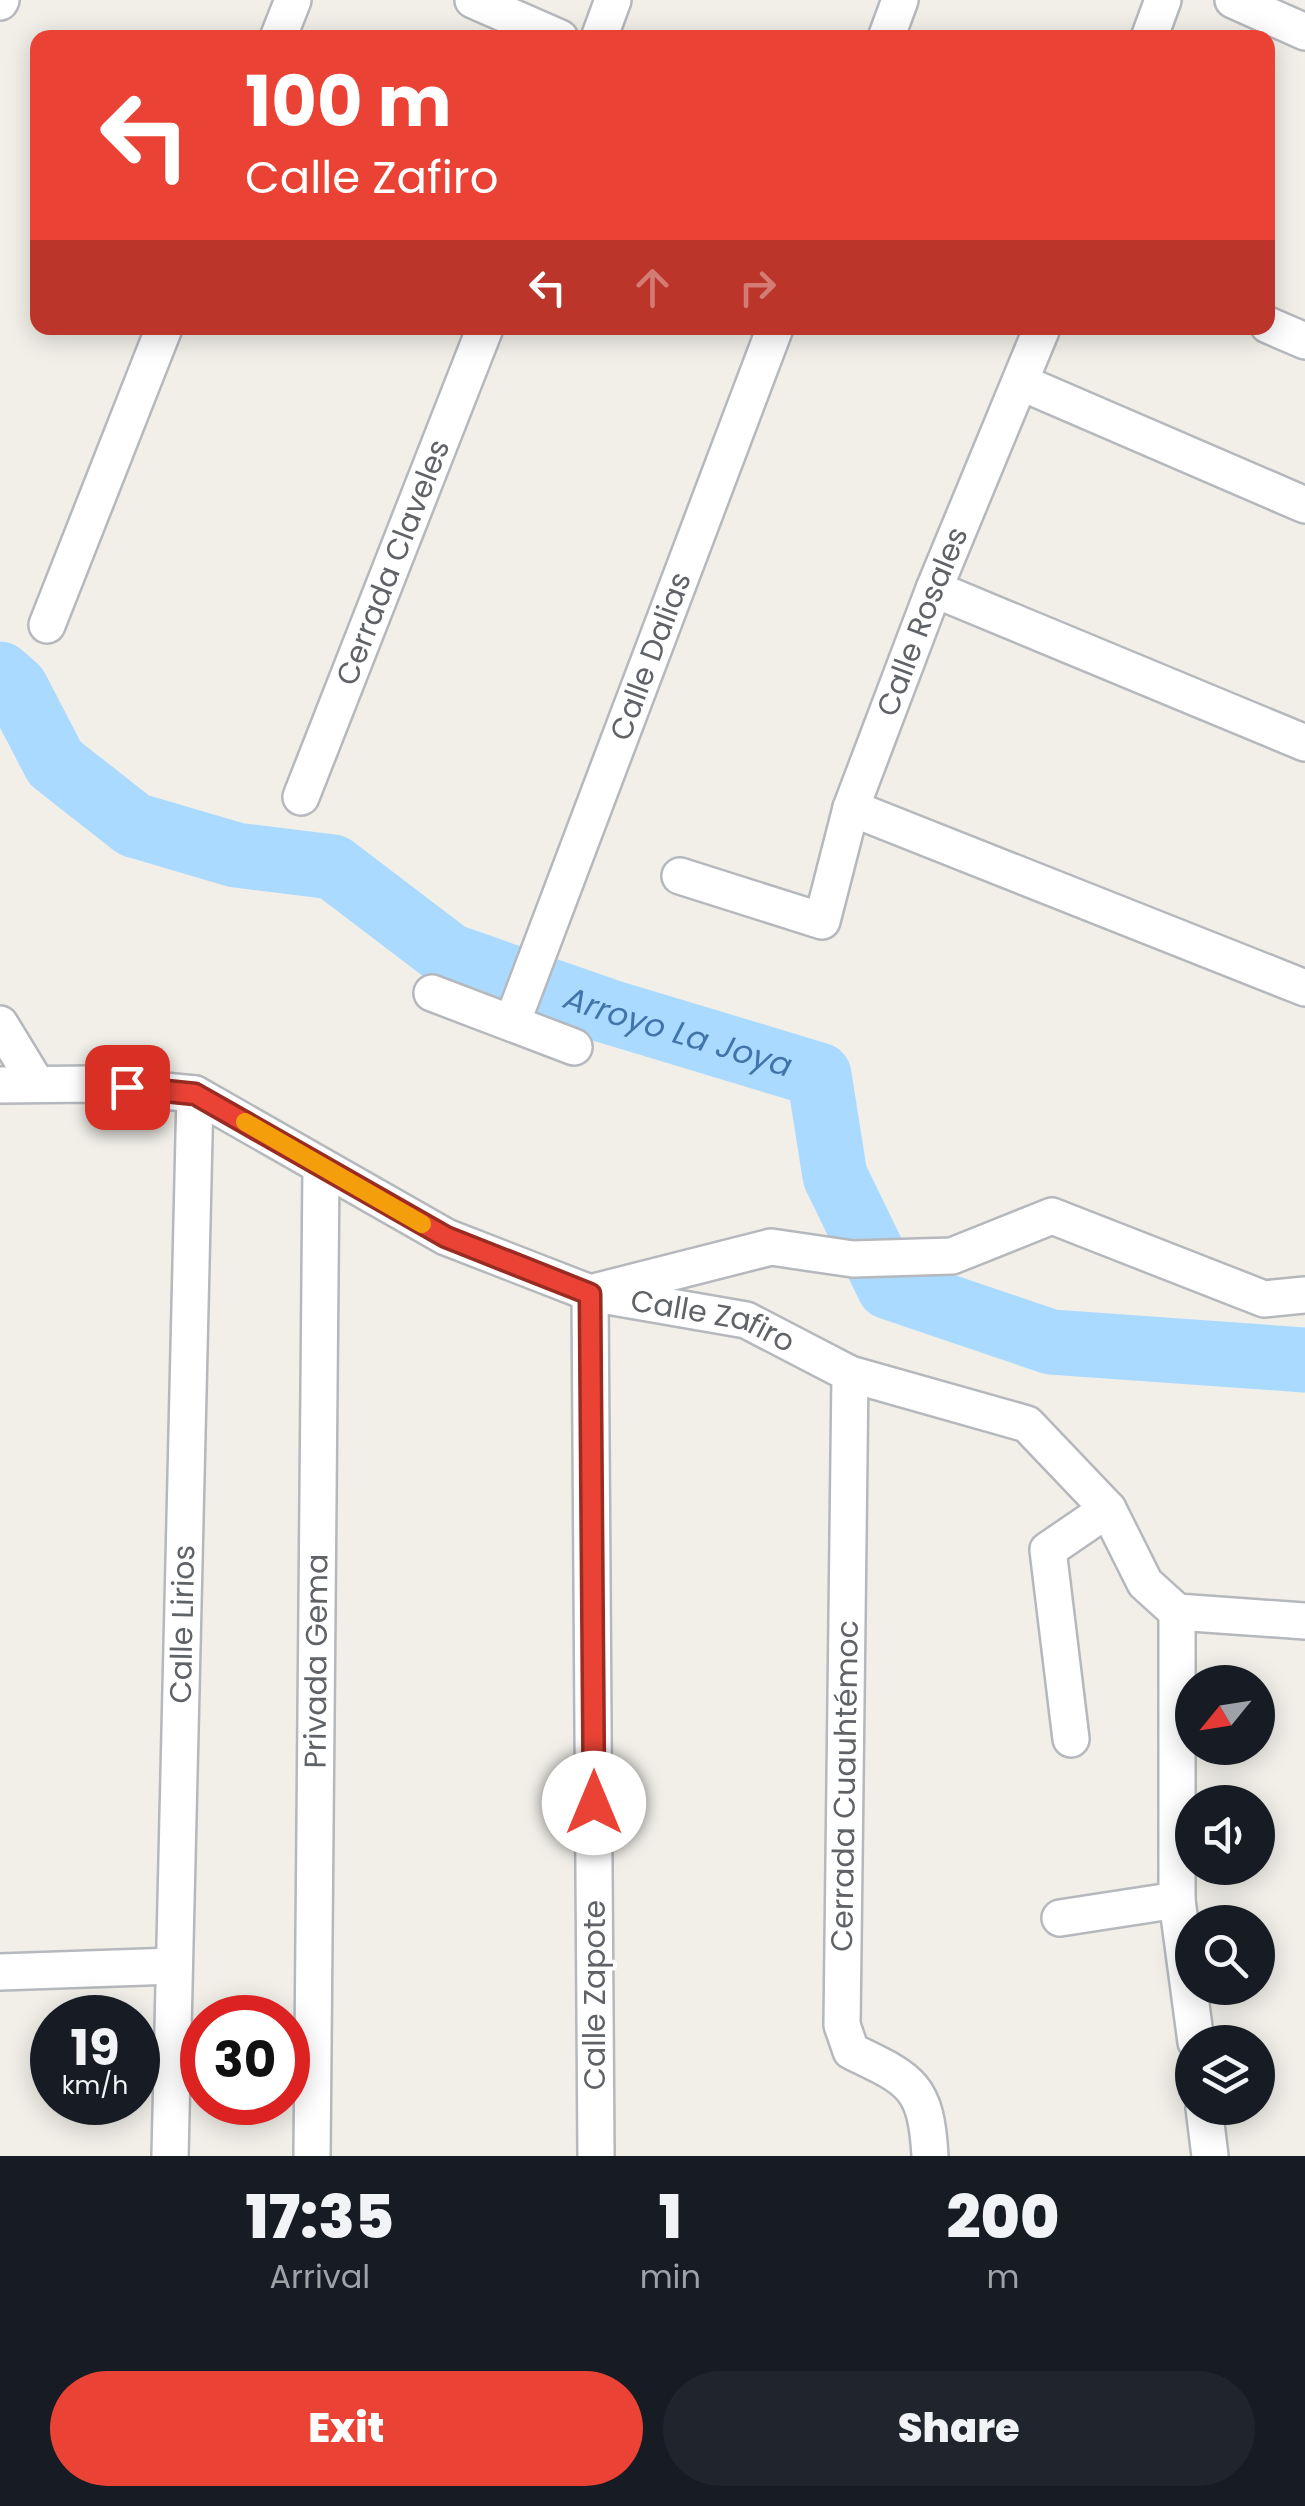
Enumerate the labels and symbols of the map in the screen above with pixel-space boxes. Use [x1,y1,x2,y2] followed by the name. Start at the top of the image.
[325,433,460,692] street label: Cerrada Claveles
[866,520,978,722] street label: Calle Rosales
[599,566,702,747] street label: Calle Dalias
[558,975,798,1088] water label: Arroyo La Joya
[85,1045,170,1130] pin
[627,1278,803,1363] street label: Calle Zafiro
[159,1544,205,1704] street label: Calle Lirios
[294,1553,338,1769] street label: Privada Gema
[820,1620,869,1952] street label: Cerrada Cuauhtémoc
[1175,1665,1275,1765] north arrow
[542,1751,646,1855] position arrow
[573,1900,616,2090] street label: Calle Zapote
[180,1995,310,2125] speed limit sign: 30

